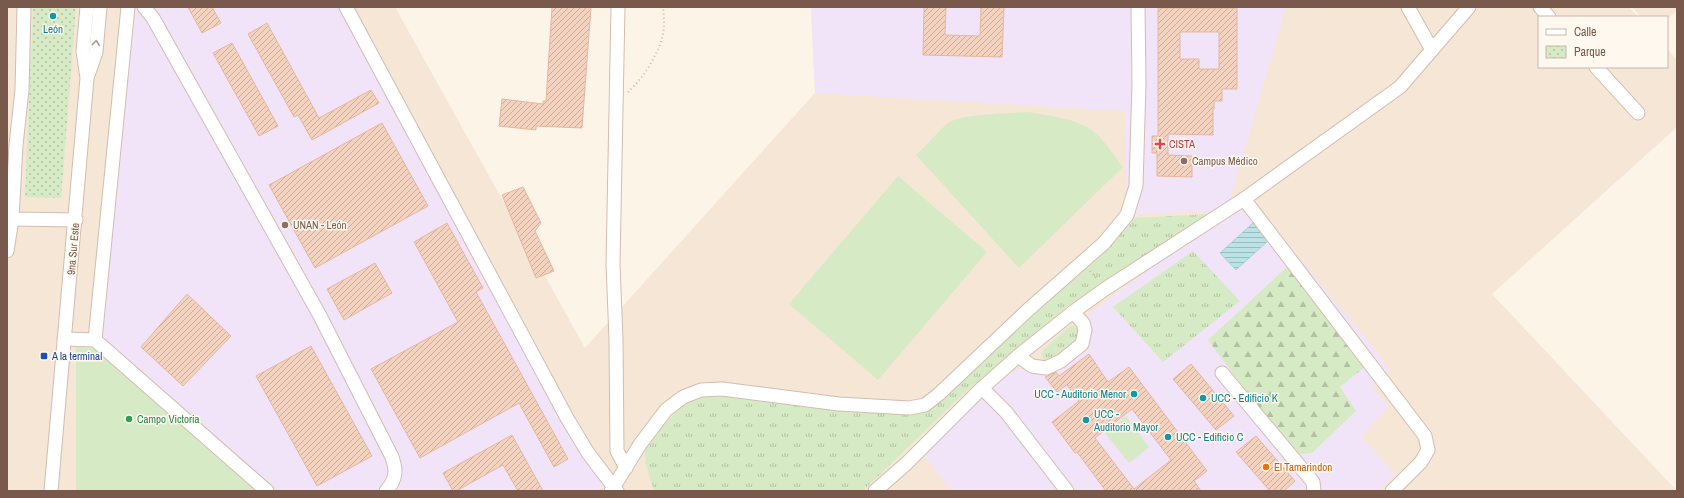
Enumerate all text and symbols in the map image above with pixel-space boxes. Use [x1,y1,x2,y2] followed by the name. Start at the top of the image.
[48,11,58,21] marker: León
[1538,16,1668,68] legend
[43,22,63,36] place label: León
[1574,24,1596,40] text: Calle
[92,40,101,46] one-way arrow
[1574,44,1606,60] text: Parque
[1169,137,1196,151] place label: CISTA
[1154,138,1166,150] marker: CISTA
[1192,154,1258,168] place label: Campus Médico
[1179,156,1189,166] marker: Campus Médico
[293,218,347,232] place label: UNAN - León
[280,220,290,230] marker: UNAN - León
[64,222,82,276] street label: 9na Sur Este
[51,349,102,363] place label: A la terminal
[39,351,49,361] marker: A la terminal
[1034,387,1126,401] place label: UCC - Auditorio Menor
[1129,389,1139,399] marker: UCC - Auditorio Menor
[1211,391,1278,405] place label: UCC - Edificio K
[1198,393,1208,403] marker: UCC - Edificio K
[1093,407,1158,434] place label: UCC - Auditorio Mayor
[137,412,200,426] place label: Campo Victoria
[124,414,134,424] marker: Campo Victoria
[1081,415,1091,425] marker: UCC - Auditorio Mayor
[1176,430,1244,444] place label: UCC - Edificio C
[1163,432,1173,442] marker: UCC - Edificio C
[1274,460,1332,474] place label: El Tamarindon
[1261,462,1271,472] marker: El Tamarindon

